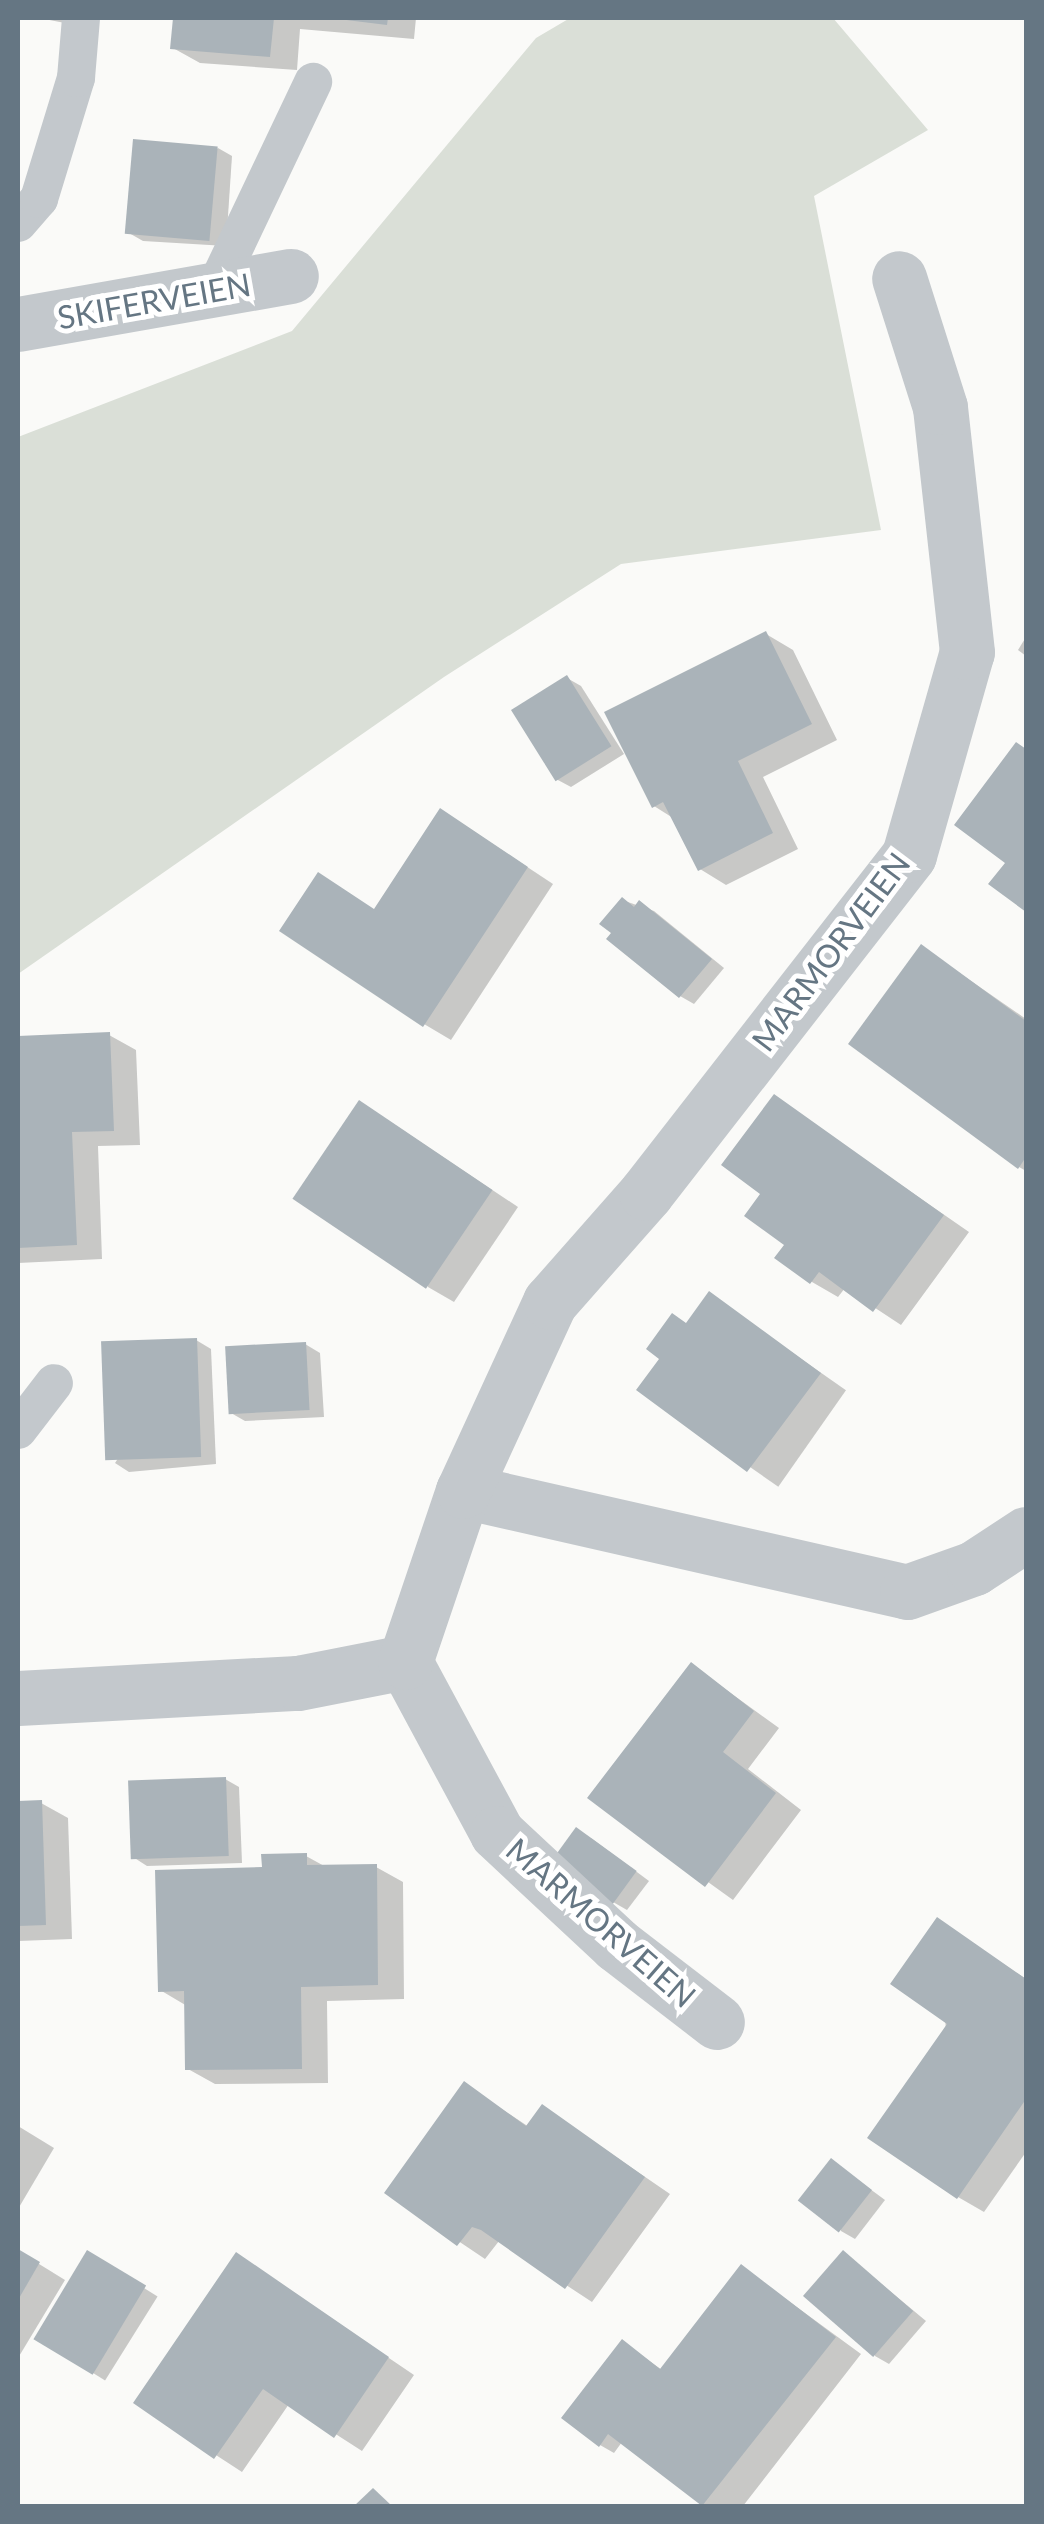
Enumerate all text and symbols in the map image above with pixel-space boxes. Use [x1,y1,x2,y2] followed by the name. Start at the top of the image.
[54,265,254,337] street label: SKIFERVEIEN
[744,845,918,1059] street label: MARMORVEIEN
[499,1830,703,2016] street label: MARMORVEIEN

